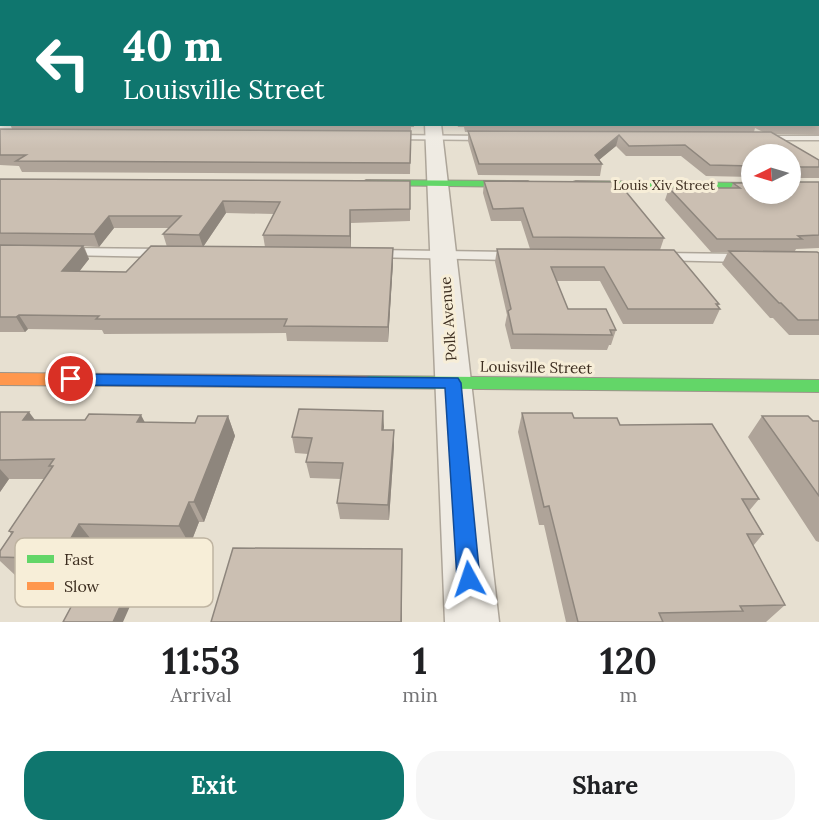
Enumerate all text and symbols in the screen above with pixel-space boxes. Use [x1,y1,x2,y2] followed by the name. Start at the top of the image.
[123,19,222,73] text: 40 m
[24,24,102,102] icon: left
[123,72,325,106] text: Louisville Street
[741,144,801,204] north arrow
[741,144,801,204] map controls
[613,176,716,194] street label: Louis Xiv Street
[436,276,460,362] street label: Polk Avenue
[45,353,96,404] pin
[480,357,592,377] street label: Louisville Street
[54,362,87,395] icon: arrive
[15,538,213,607] legend
[437,547,501,611] position arrow
[64,549,95,569] text: Fast
[64,576,100,596] text: Slow
[162,638,240,684] text: 11:53
[413,638,427,684] text: 1
[600,638,657,684] text: 120
[171,682,232,707] text: Arrival
[402,682,438,707] text: min
[620,682,637,707] text: m
[24,751,404,820] button: Exit
[416,751,795,820] button: Share

